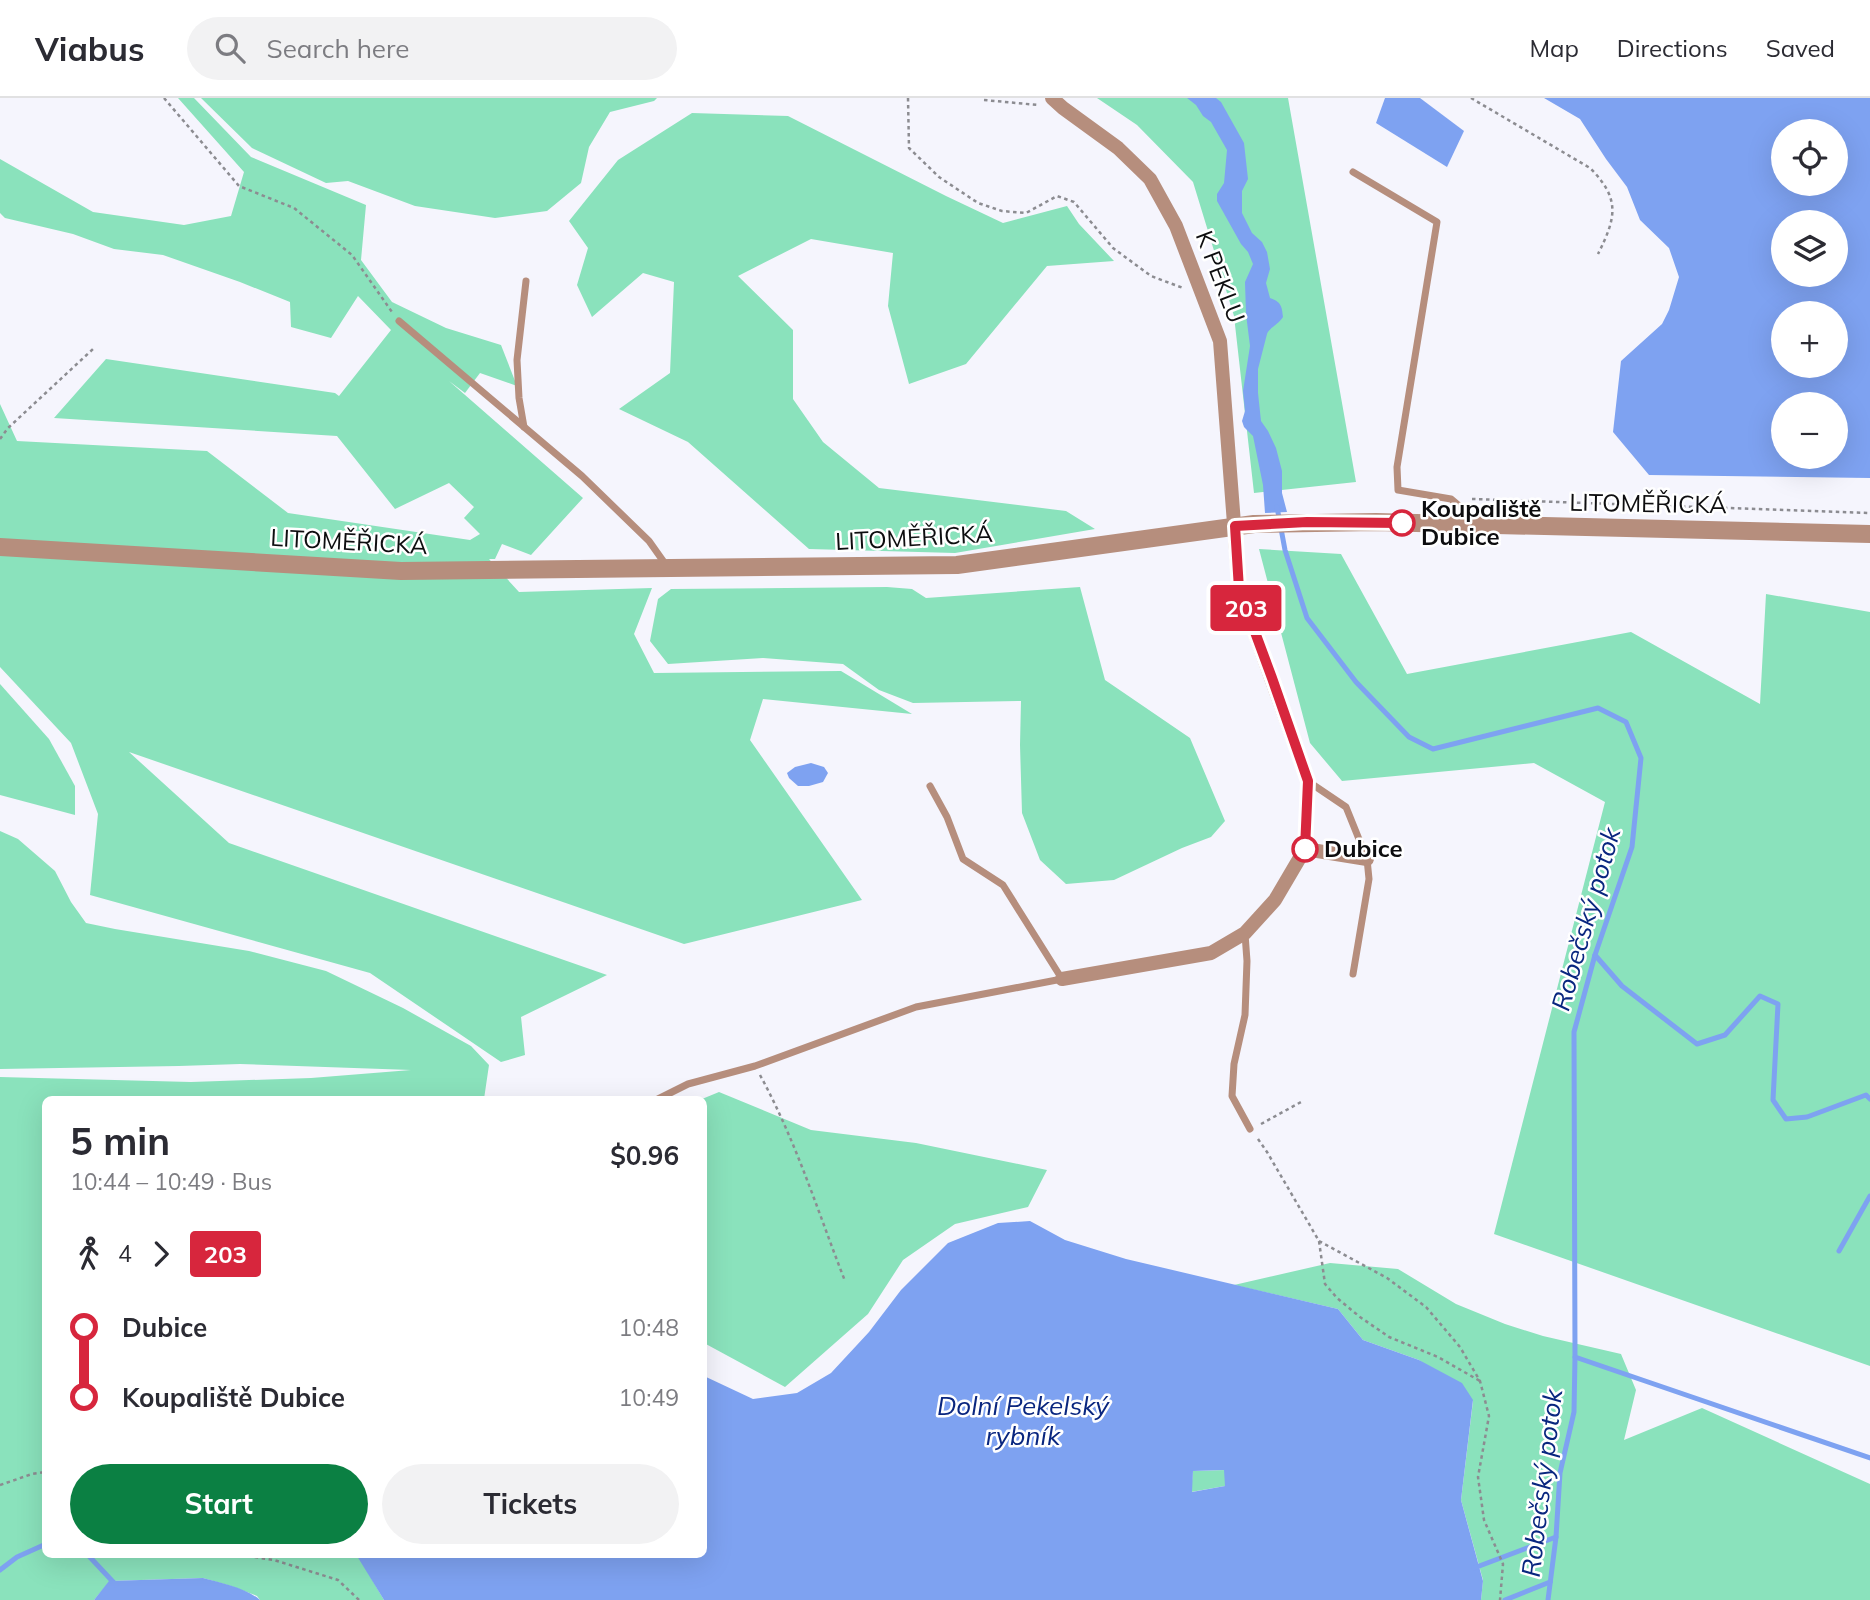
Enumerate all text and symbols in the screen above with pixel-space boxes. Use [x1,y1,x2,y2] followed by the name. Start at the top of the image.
[187,17,677,80] search box
[35,28,145,69] text: Viabus
[211,29,249,67] icon: search
[267,32,409,65] text: Search here
[1529,33,1579,63] text: Map
[1617,33,1728,63] text: Directions
[1766,33,1835,63] text: Saved
[1771,119,1848,469] map controls
[1771,119,1848,196] button: locate
[1771,210,1848,287] button: layers
[1190,226,1252,327] street label: K PEKLU
[1771,301,1848,378] button: +
[1771,392,1848,469] button: −
[1569,487,1727,519] street label: LITOMĚŘICKÁ
[1421,493,1542,551] place label: Koupaliště Dubice
[1389,510,1415,536] marker: Koupaliště Dubice
[835,518,994,556] street label: LITOMĚŘICKÁ
[270,522,429,560] street label: LITOMĚŘICKÁ
[1206,585,1286,631] line badge: 203
[1224,593,1268,623] text: 203
[1544,823,1628,1014] water label: Robečský potok
[1324,833,1403,863] place label: Dubice
[1292,836,1318,862] marker: Dubice
[70,1117,170,1165] text: 5 min
[610,1139,679,1172] text: $0.96
[70,1167,272,1196] text: 10:44 – 10:49 · Bus
[70,1235,108,1273] icon: walk
[142,1235,180,1273] icon: forward
[118,1239,132,1268] text: 4
[204,1239,247,1269] text: 203
[122,1311,207,1344] text: Dubice
[619,1313,679,1342] text: 10:48
[122,1381,345,1414] text: Koupaliště Dubice
[619,1383,679,1412] text: 10:49
[1514,1386,1569,1579] water label: Robečský potok
[937,1389,1110,1452] water label: Dolní Pekelský rybník
[70,1464,368,1544] button: Start
[382,1464,679,1544] button: Tickets

